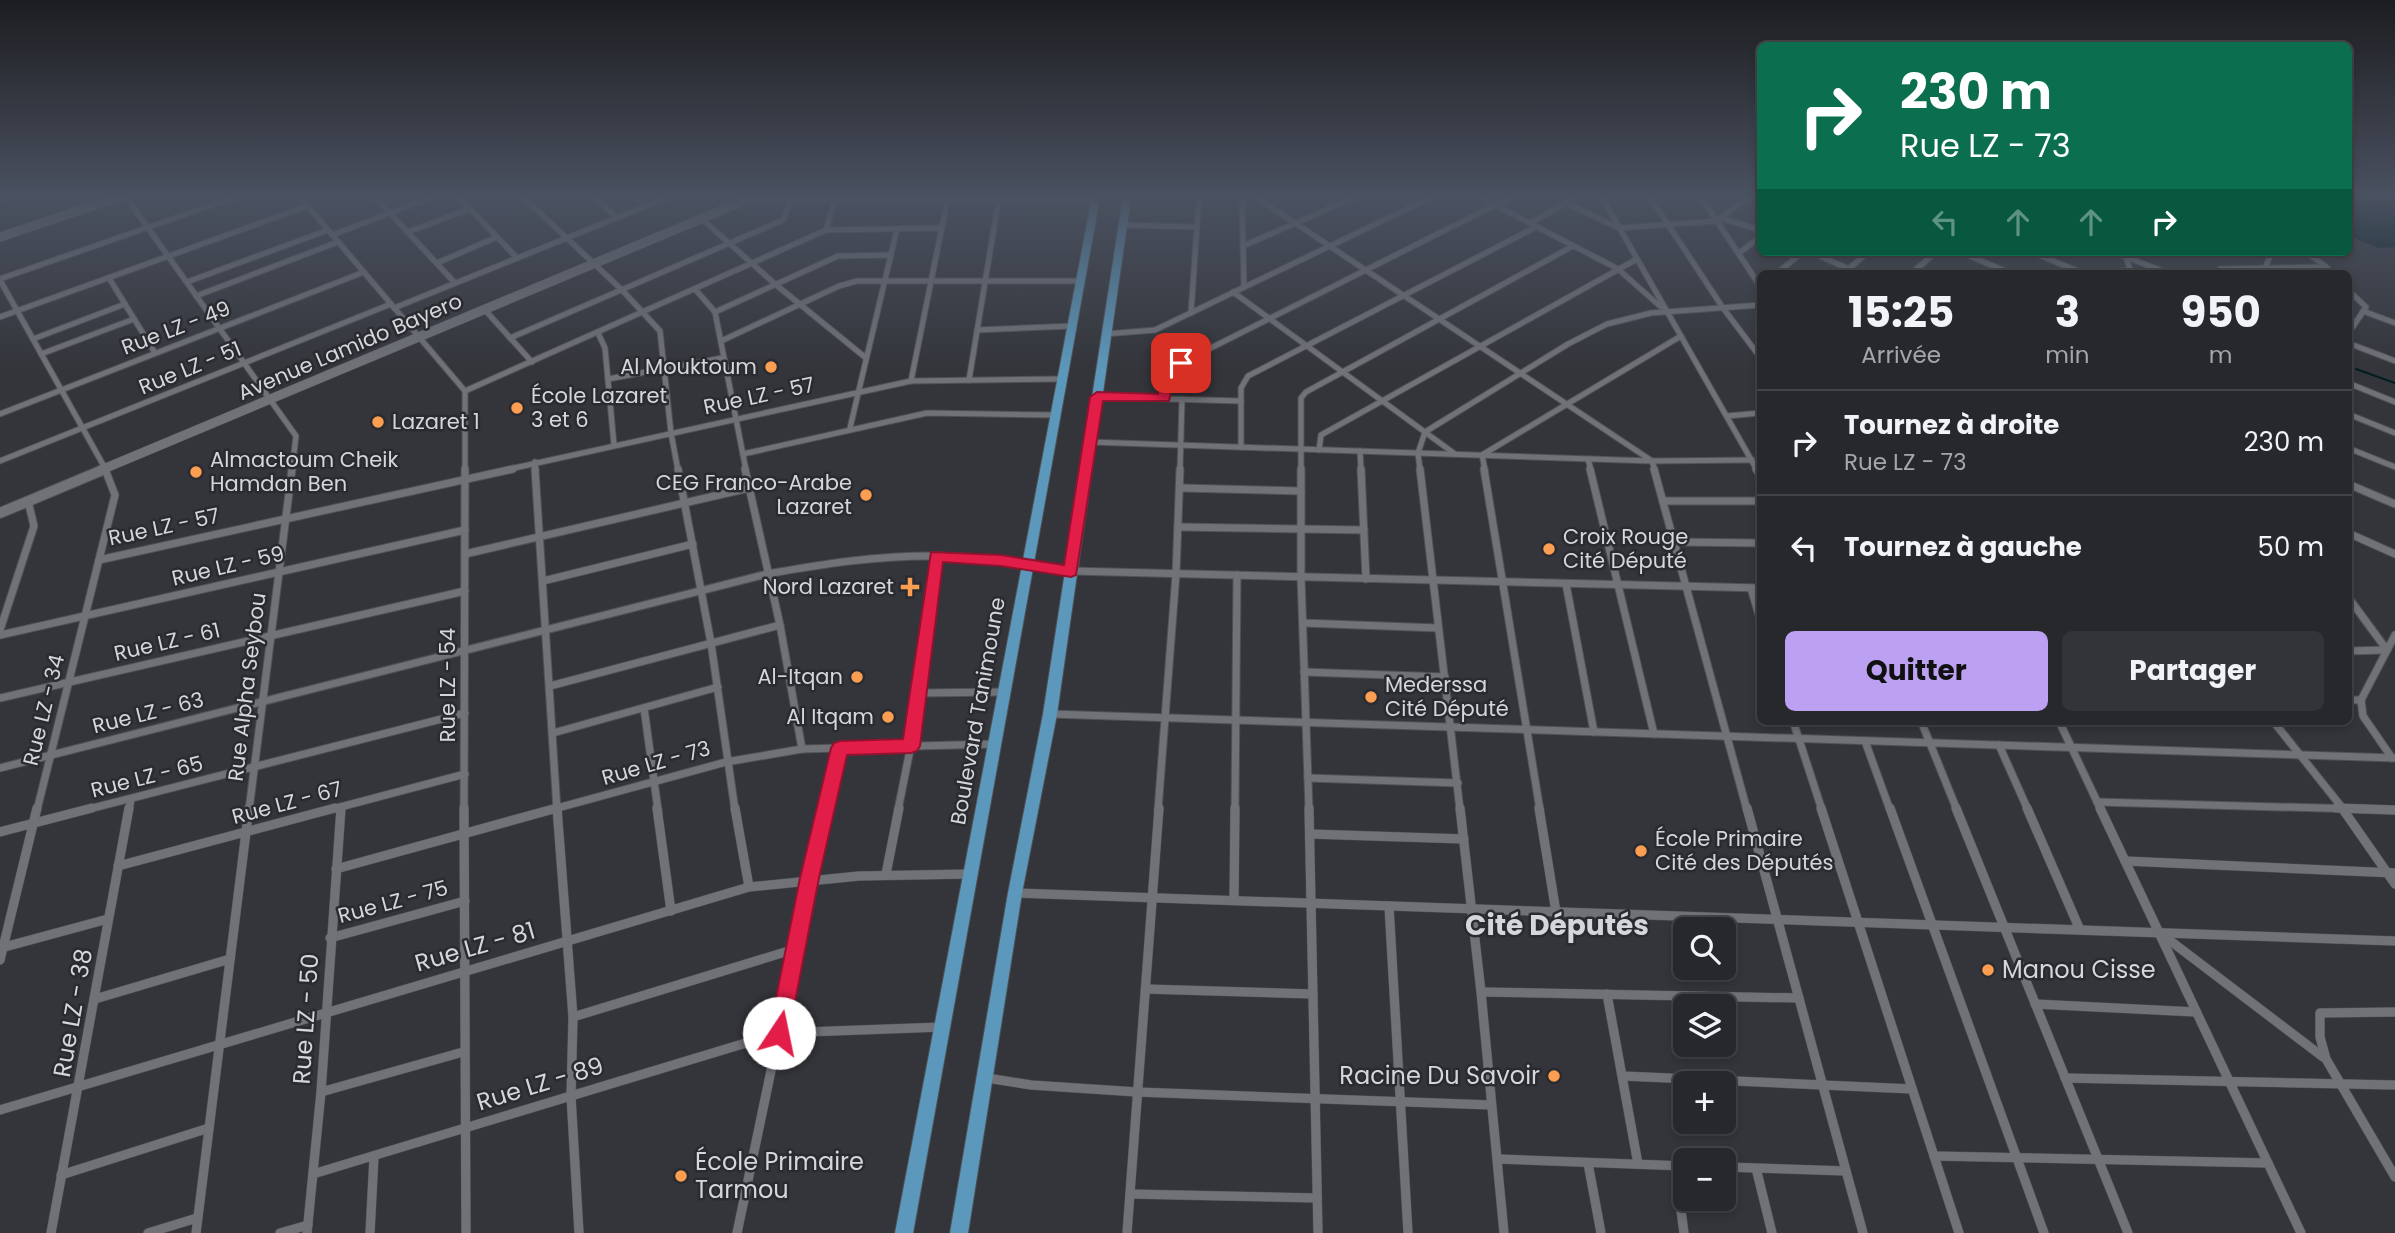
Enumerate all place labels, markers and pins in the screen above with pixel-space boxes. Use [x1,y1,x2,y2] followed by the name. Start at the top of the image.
[1151,333,1211,393] pin
[620,352,757,381] place label: Al Mouktoum
[763,359,779,375] marker: Al Mouktoum
[531,381,667,434] place label: École Lazaret 3 et 6
[509,400,525,416] marker: École Lazaret 3 et 6
[392,407,480,436] place label: Lazaret 1
[370,414,386,430] marker: Lazaret 1
[210,445,398,498] place label: Almactoum Cheik Hamdan Ben
[188,464,204,480] marker: Almactoum Cheik Hamdan Ben
[656,468,852,521] place label: CEG Franco-Arabe Lazaret
[858,487,874,503] marker: CEG Franco-Arabe Lazaret
[1563,522,1688,575] place label: Croix Rouge Cité Député
[1541,541,1557,557] marker: Croix Rouge Cité Député
[763,572,894,601] place label: Nord Lazaret
[900,577,920,597] marker: Nord Lazaret
[757,662,843,691] place label: Al-Itqan
[849,669,865,685] marker: Al-Itqan
[1385,670,1509,723] place label: Mederssa Cité Député
[1363,689,1379,705] marker: Mederssa Cité Député
[786,702,874,731] place label: Al Itqam
[880,709,896,725] marker: Al Itqam
[1655,824,1834,877] place label: École Primaire Cité des Députés
[1633,843,1649,859] marker: École Primaire Cité des Députés
[2002,953,2156,986] place label: Manou Cisse
[1980,962,1996,978] marker: Manou Cisse
[1339,1059,1540,1092] place label: Racine Du Savoir
[1546,1068,1562,1084] marker: Racine Du Savoir
[695,1145,864,1206] place label: École Primaire Tarmou
[673,1168,689,1184] marker: École Primaire Tarmou

